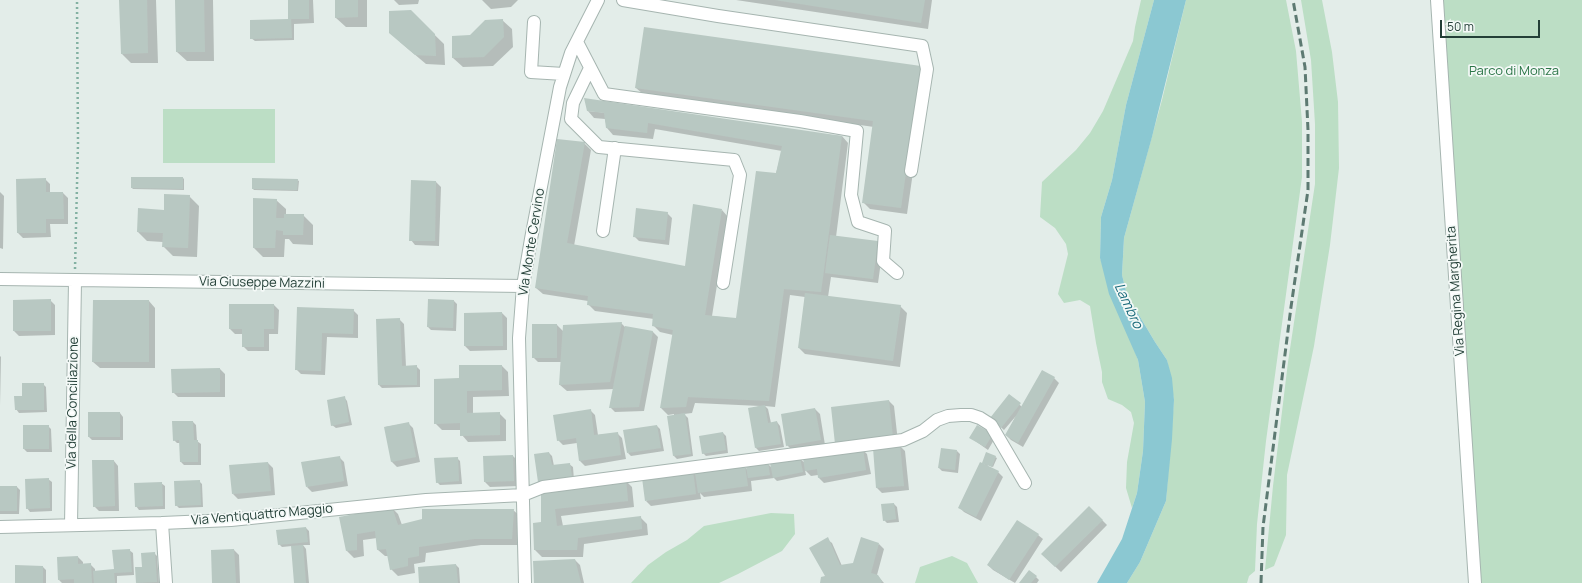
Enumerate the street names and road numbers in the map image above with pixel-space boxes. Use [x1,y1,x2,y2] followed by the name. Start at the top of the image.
[516,187,548,297] street label: Via Monte Cervino
[1444,225,1468,357] street label: Via Regina Margherita
[199,274,325,292] street label: Via Giuseppe Mazzini
[64,337,82,469] street label: Via della Conciliazione
[190,501,334,529] street label: Via Ventiquattro Maggio

